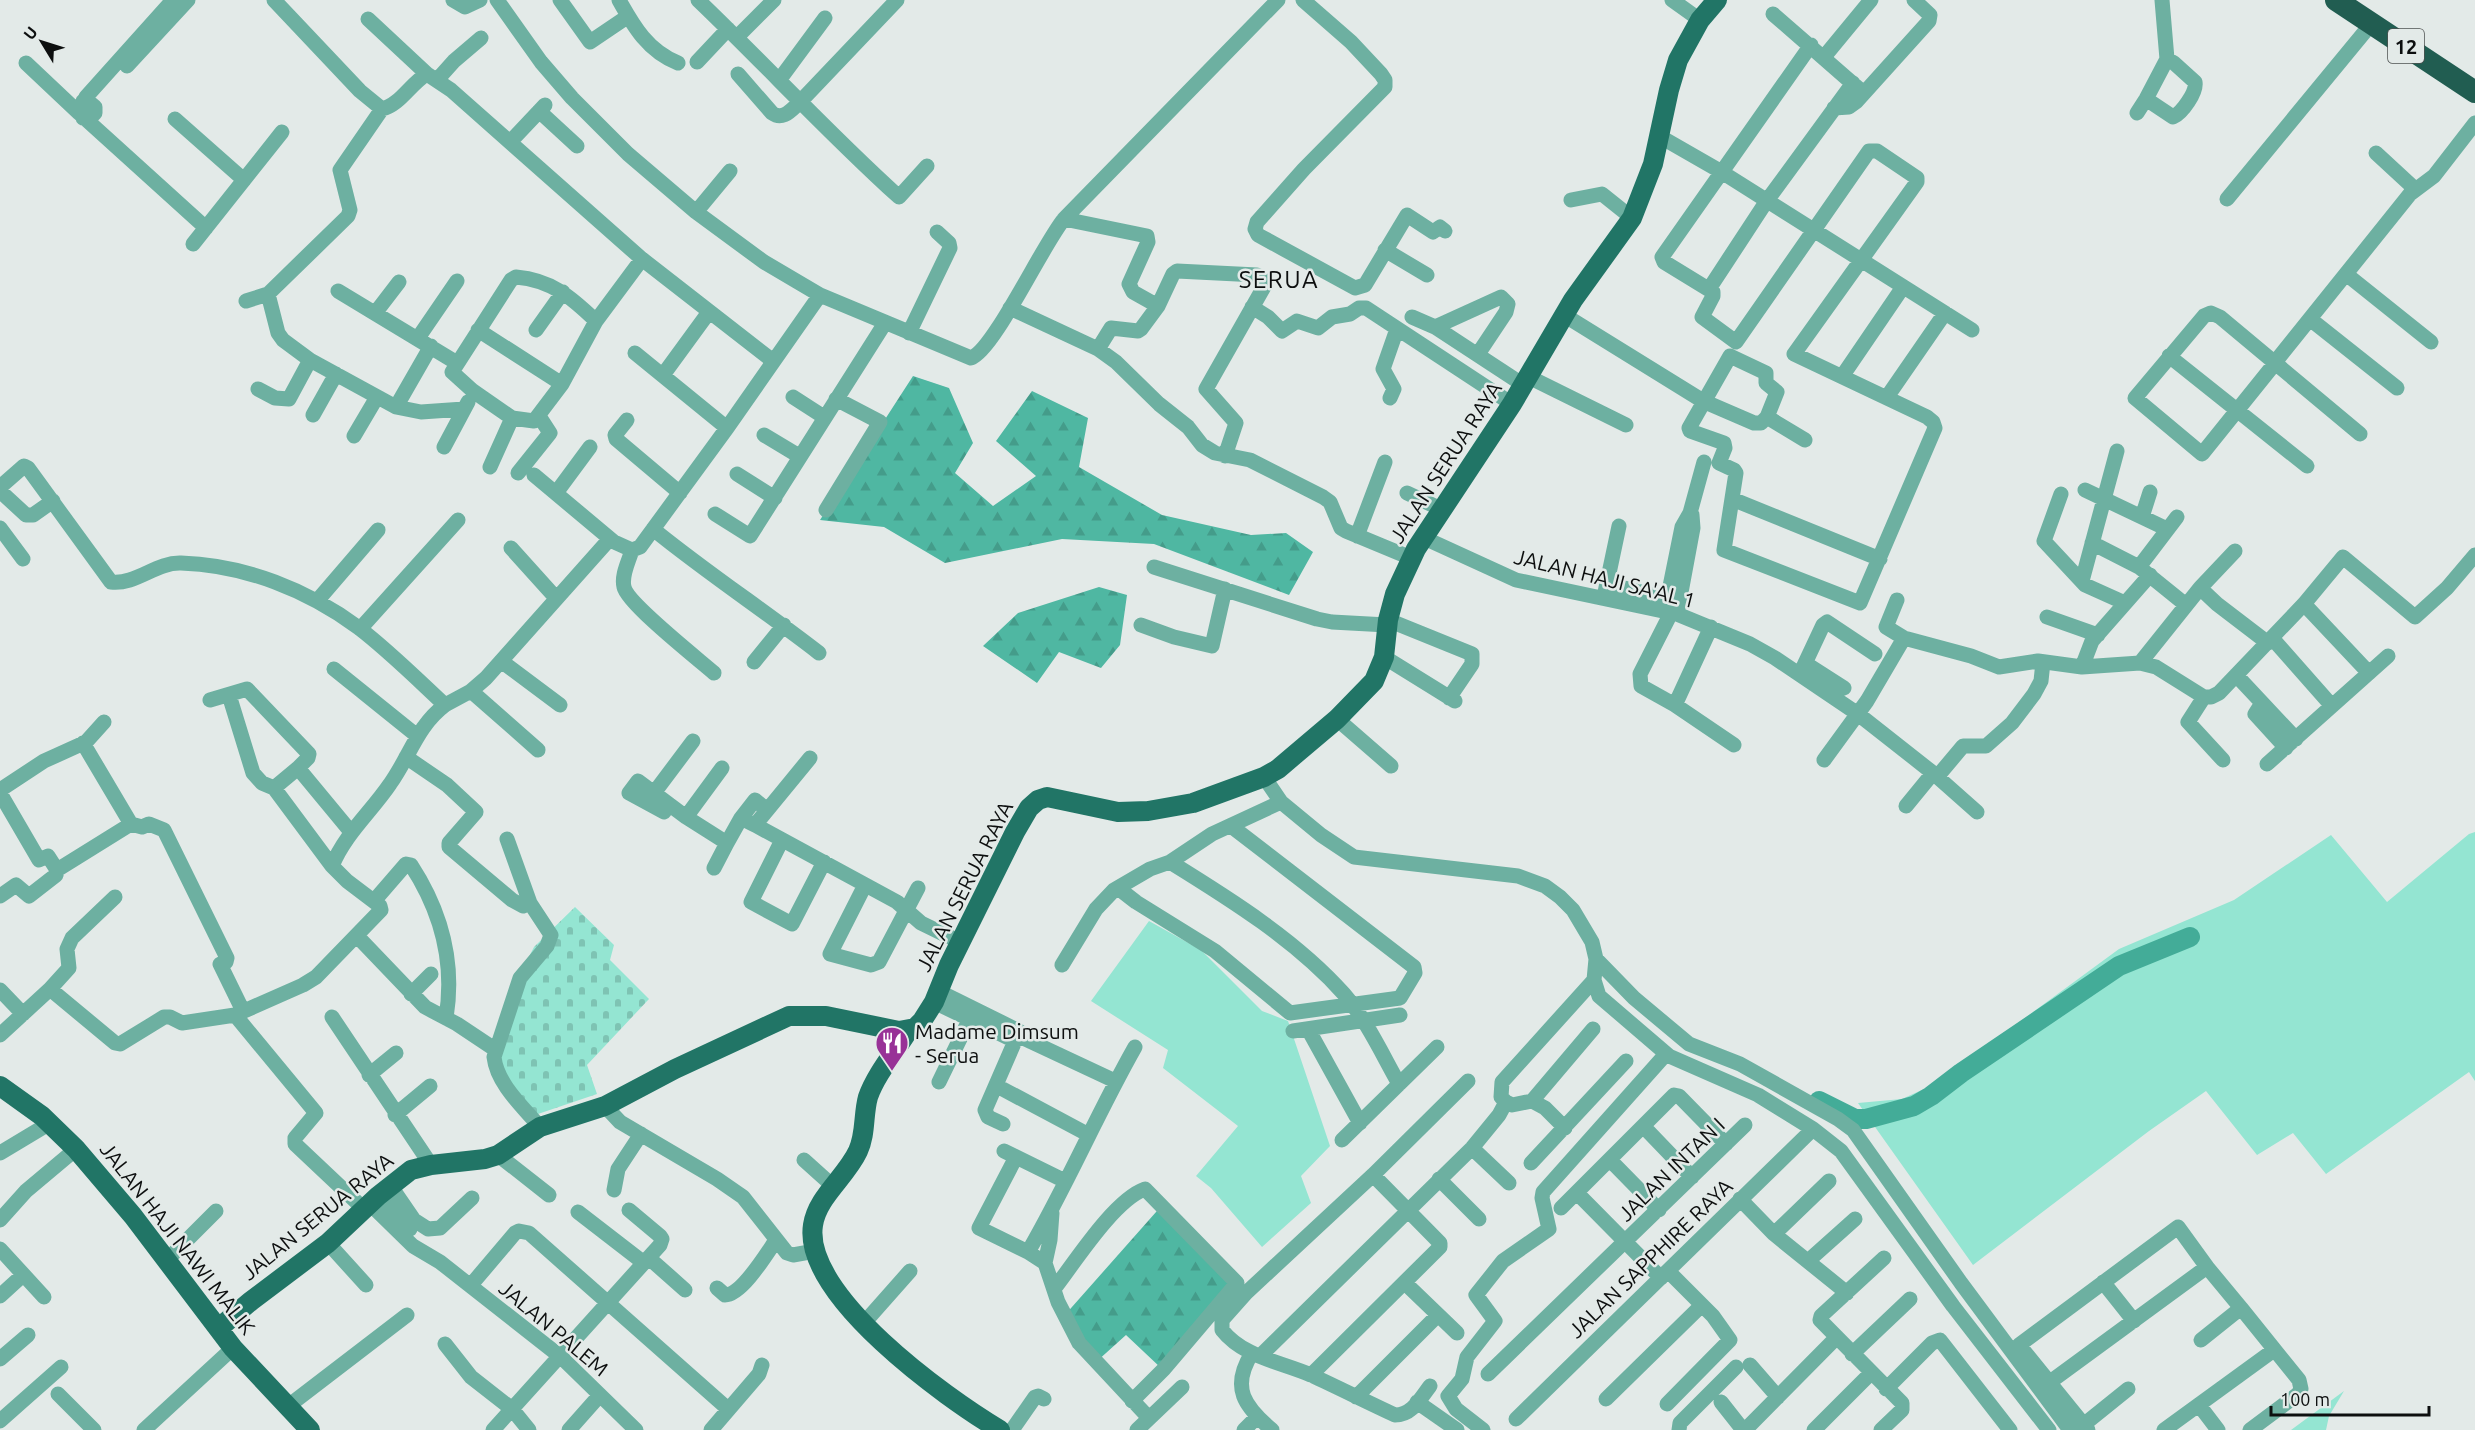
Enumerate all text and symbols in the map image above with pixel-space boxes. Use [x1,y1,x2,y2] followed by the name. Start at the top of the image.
[12,12,72,72] north arrow
[20,23,41,43] text: U
[2388,29,2424,63] road number: 12
[1239,266,1319,293] district label: SERUA
[1384,377,1506,547] street label: JALAN SERUA RAYA
[1512,544,1698,612] street label: JALAN HAJI SA'AL 1
[911,797,1017,975] street label: JALAN SERUA RAYA
[915,1019,1079,1067] place label: Madame Dimsum - Serua
[874,1025,910,1072] restaurant icon: Madame Dimsum - Serua
[1613,1112,1729,1226] street label: JALAN INTAN I
[96,1137,260,1339] street label: JALAN HAJI NAWI MALIK
[237,1147,398,1284] street label: JALAN SERUA RAYA
[1563,1173,1737,1342] street label: JALAN SAPPHIRE RAYA
[495,1276,613,1380] street label: JALAN PALEM
[2271,1379,2428,1417] scale bar
[2280,1389,2330,1409] text: 100 m

